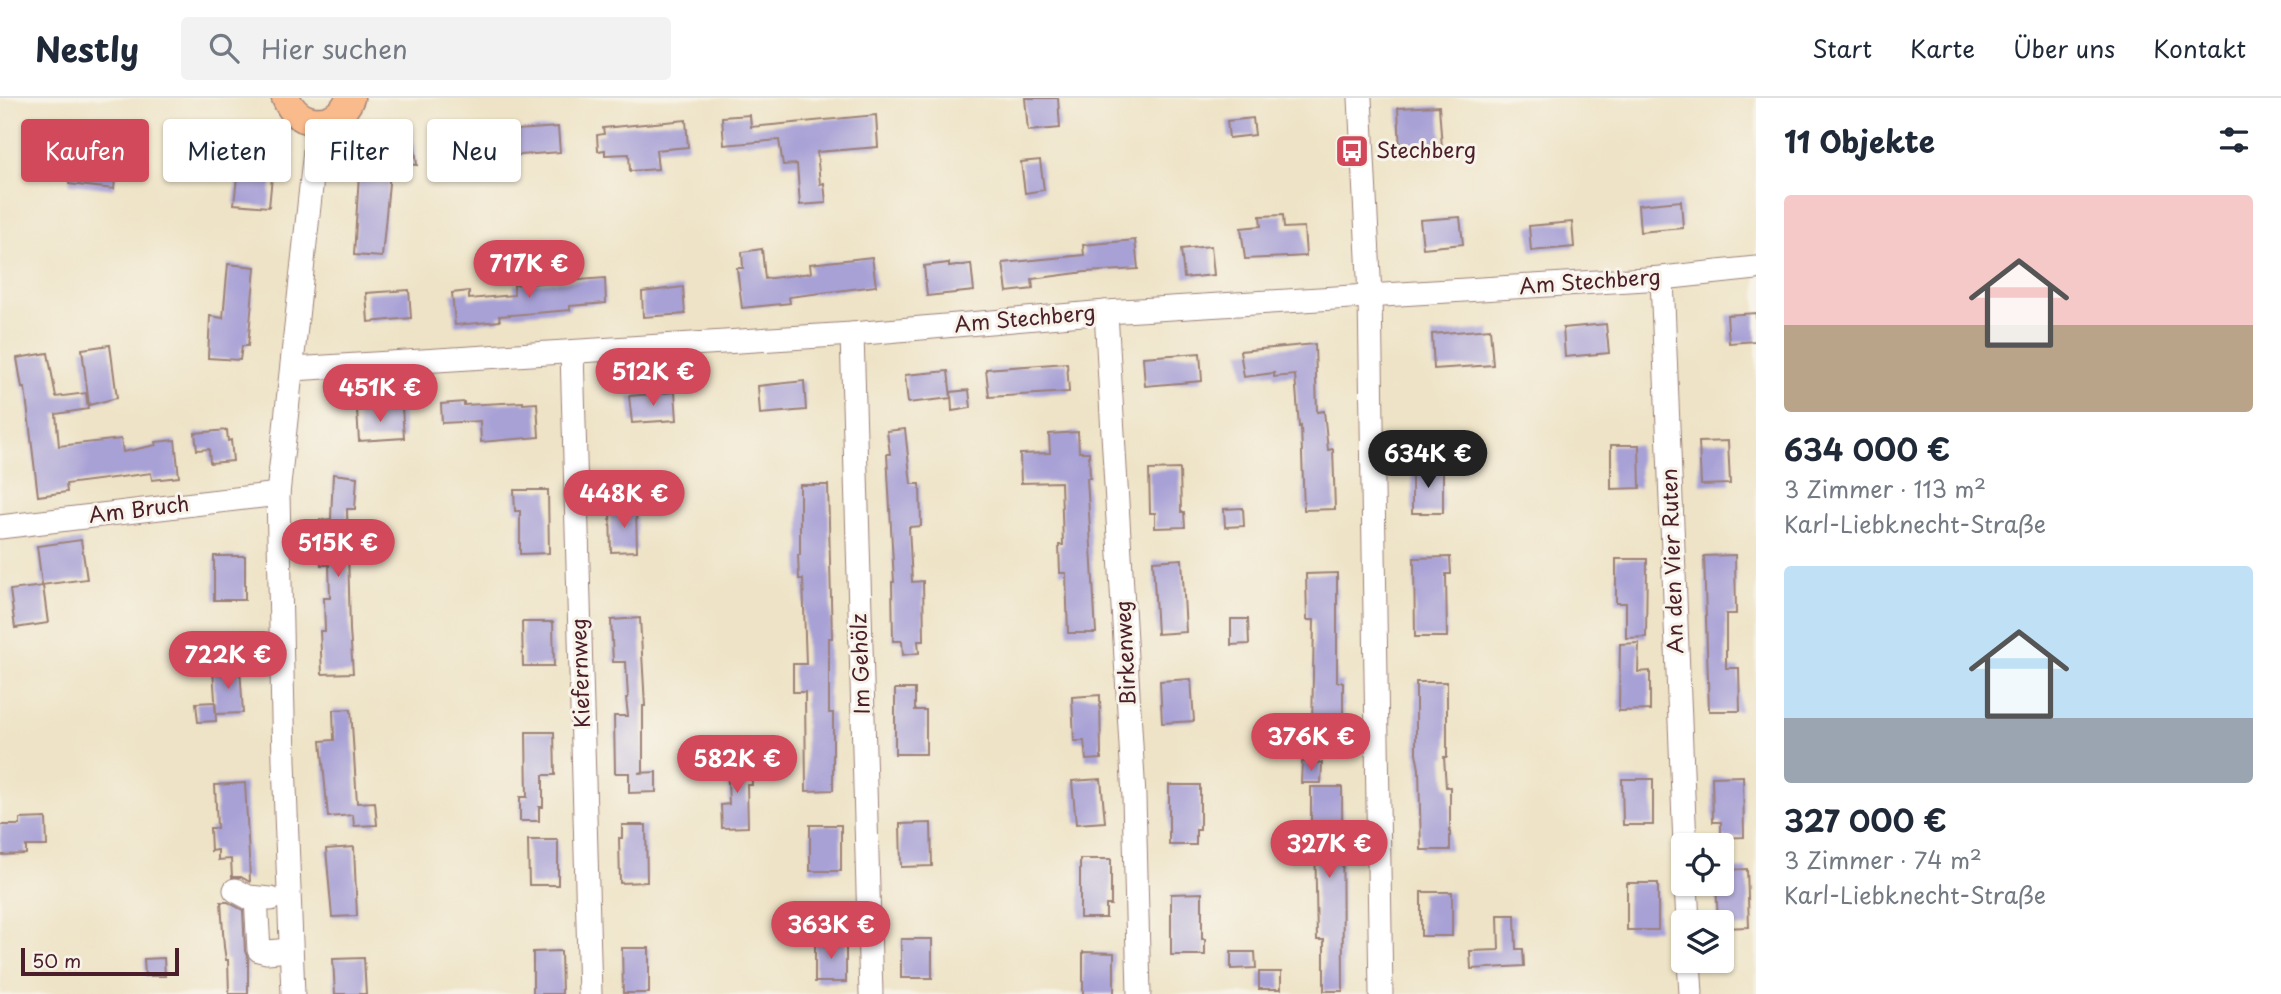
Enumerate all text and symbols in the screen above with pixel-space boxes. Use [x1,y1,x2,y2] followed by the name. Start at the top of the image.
[181,17,671,80] search box
[35,23,139,73] text: Nestly
[205,29,243,67] icon: search
[261,29,408,68] text: Hier suchen
[1812,30,1872,66] text: Start
[1910,30,1975,66] text: Karte
[2013,30,2115,66] text: Über uns
[2153,30,2246,66] text: Kontakt
[1784,118,1935,163] text: 11 Objekte
[21,119,149,182] chip: Kaufen
[163,119,291,182] chip: Mieten
[305,119,413,182] chip: Filter
[427,119,521,182] chip: Neu
[2215,121,2253,159] icon: filters
[1333,132,1371,170] bus stop icon: Stechberg
[1376,133,1476,165] place label: Stechberg
[472,240,586,300] pin: 717K €
[1956,240,2082,366] icon: home
[490,245,568,280] text: 717K €
[1518,259,1662,301] street label: Am Stechberg
[953,295,1097,339] street label: Am Stechberg
[596,348,710,408] pin: 512K €
[612,353,694,388] text: 512K €
[323,364,437,424] pin: 451K €
[339,369,421,404] text: 451K €
[1784,426,1950,471] text: 634 000 €
[1371,430,1485,490] pin: 634K €
[1384,435,1472,470] text: 634K €
[1652,468,1690,654] street label: An den Vier Ruten
[567,470,681,530] pin: 448K €
[1784,471,1986,506] text: 3 Zimmer · 113 m²
[580,475,668,510] text: 448K €
[87,486,191,530] street label: Am Bruch
[1784,506,2046,541] text: Karl-Liebknecht-Straße
[281,519,395,579] pin: 515K €
[298,524,378,559] text: 515K €
[1105,599,1143,707] street label: Birkenweg
[1956,611,2082,737] icon: home
[841,613,877,715] street label: Im Gehölz
[561,617,597,729] street label: Kiefernweg
[171,632,285,691] pin: 722K €
[185,636,271,671] text: 722K €
[1254,714,1368,773] pin: 376K €
[1267,718,1355,753] text: 376K €
[680,736,794,795] pin: 582K €
[693,740,781,775] text: 582K €
[1784,797,1947,842] text: 327 000 €
[1272,820,1386,880] pin: 327K €
[1287,825,1371,860] text: 327K €
[1671,833,1734,973] map controls
[1671,833,1734,896] button: locate
[1784,842,1982,877] text: 3 Zimmer · 74 m²
[1784,877,2046,912] text: Karl-Liebknecht-Straße
[774,902,888,961] pin: 363K €
[787,906,875,941] text: 363K €
[1671,910,1734,973] button: layers
[21,945,178,977] scale bar
[32,946,81,974] text: 50 m

